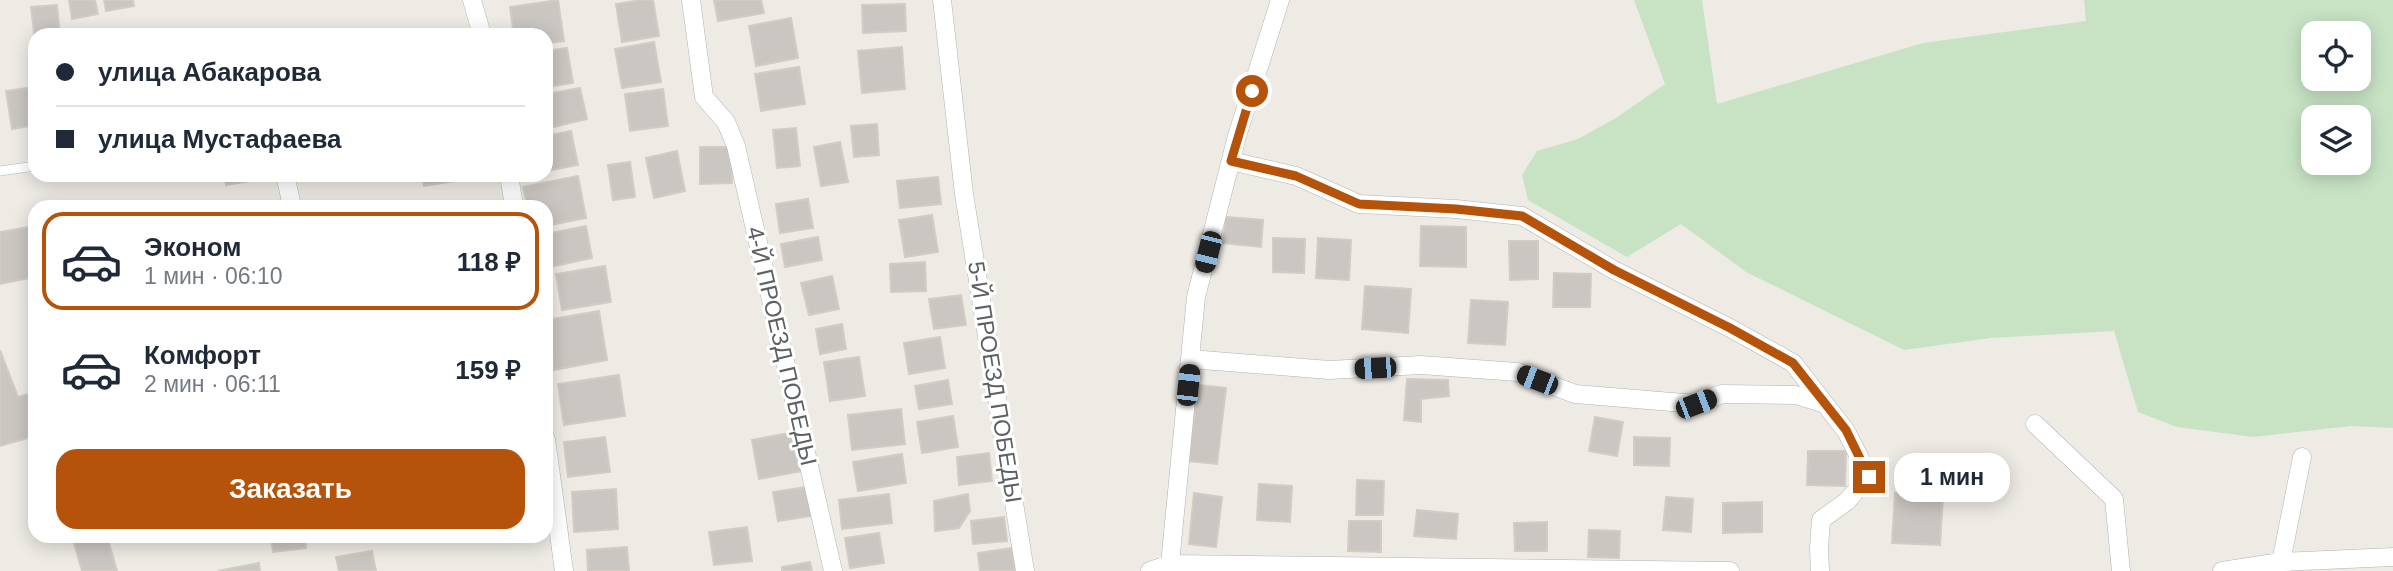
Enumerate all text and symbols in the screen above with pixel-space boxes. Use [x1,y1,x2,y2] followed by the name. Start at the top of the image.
[2301,21,2371,175] map controls
[2301,21,2371,91] button: locate
[98,57,321,87] text: улица Абакарова
[1236,75,1268,107] route start
[2301,105,2371,175] button: layers
[98,124,342,154] text: улица Мустафаева
[742,224,823,468] street label: 4-Й ПРОЕЗД ПОБЕДЫ
[1193,229,1224,275] car
[60,230,123,293] icon: car
[144,232,242,262] text: Эконом
[457,247,521,277] text: 118 ₽
[963,259,1028,505] street label: 5-Й ПРОЕЗД ПОБЕДЫ
[144,263,283,289] text: 1 мин · 06:10
[60,338,123,401] icon: car
[144,340,261,370] text: Комфорт
[455,355,521,385] text: 159 ₽
[1354,356,1397,380] car
[1176,363,1201,407] car
[1514,363,1561,397] car
[144,371,281,397] text: 2 мин · 06:11
[1673,387,1720,421] car
[56,449,525,529] button: Заказать
[1894,452,2009,502] callout: 1 мин
[1853,461,1885,493] route end
[1920,464,1984,490] text: 1 мин

